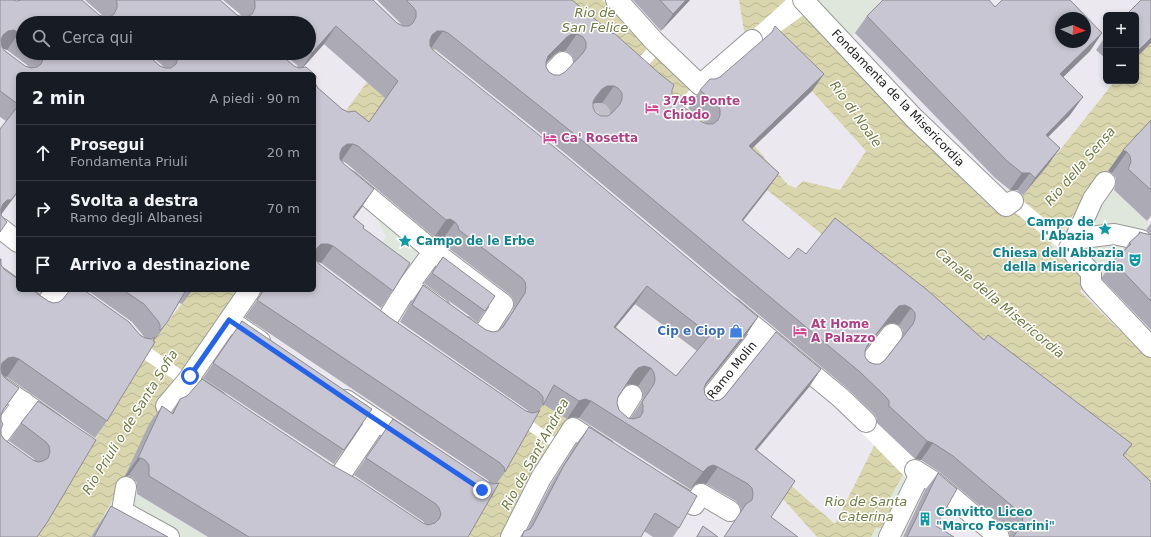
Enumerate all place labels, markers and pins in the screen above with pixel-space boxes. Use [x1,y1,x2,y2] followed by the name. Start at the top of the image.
[663,94,740,122] place label: 3749 Ponte Chiodo
[644,100,660,116] hotel icon: 3749 Ponte Chiodo
[542,130,558,146] hotel icon: Ca' Rosetta
[561,131,638,145] place label: Ca' Rosetta
[1027,215,1094,243] place label: Campo de l'Abazia
[1097,221,1113,237] place icon: Campo de l'Abazia
[397,233,413,249] place icon: Campo de le Erbe
[416,234,535,248] place label: Campo de le Erbe
[993,246,1124,274] place label: Chiesa dell'Abbazia della Misericordia
[1127,252,1143,268] theatre icon: Chiesa dell'Abbazia della Misericordia
[811,317,875,345] place label: At Home A Palazzo
[728,323,744,339] shop icon: Cip e Ciop
[792,323,808,339] hotel icon: At Home A Palazzo
[657,324,725,338] place label: Cip e Ciop
[936,505,1055,533] place label: Convitto Liceo "Marco Foscarini"
[917,511,933,527] building icon: Convitto Liceo "Marco Foscarini"

